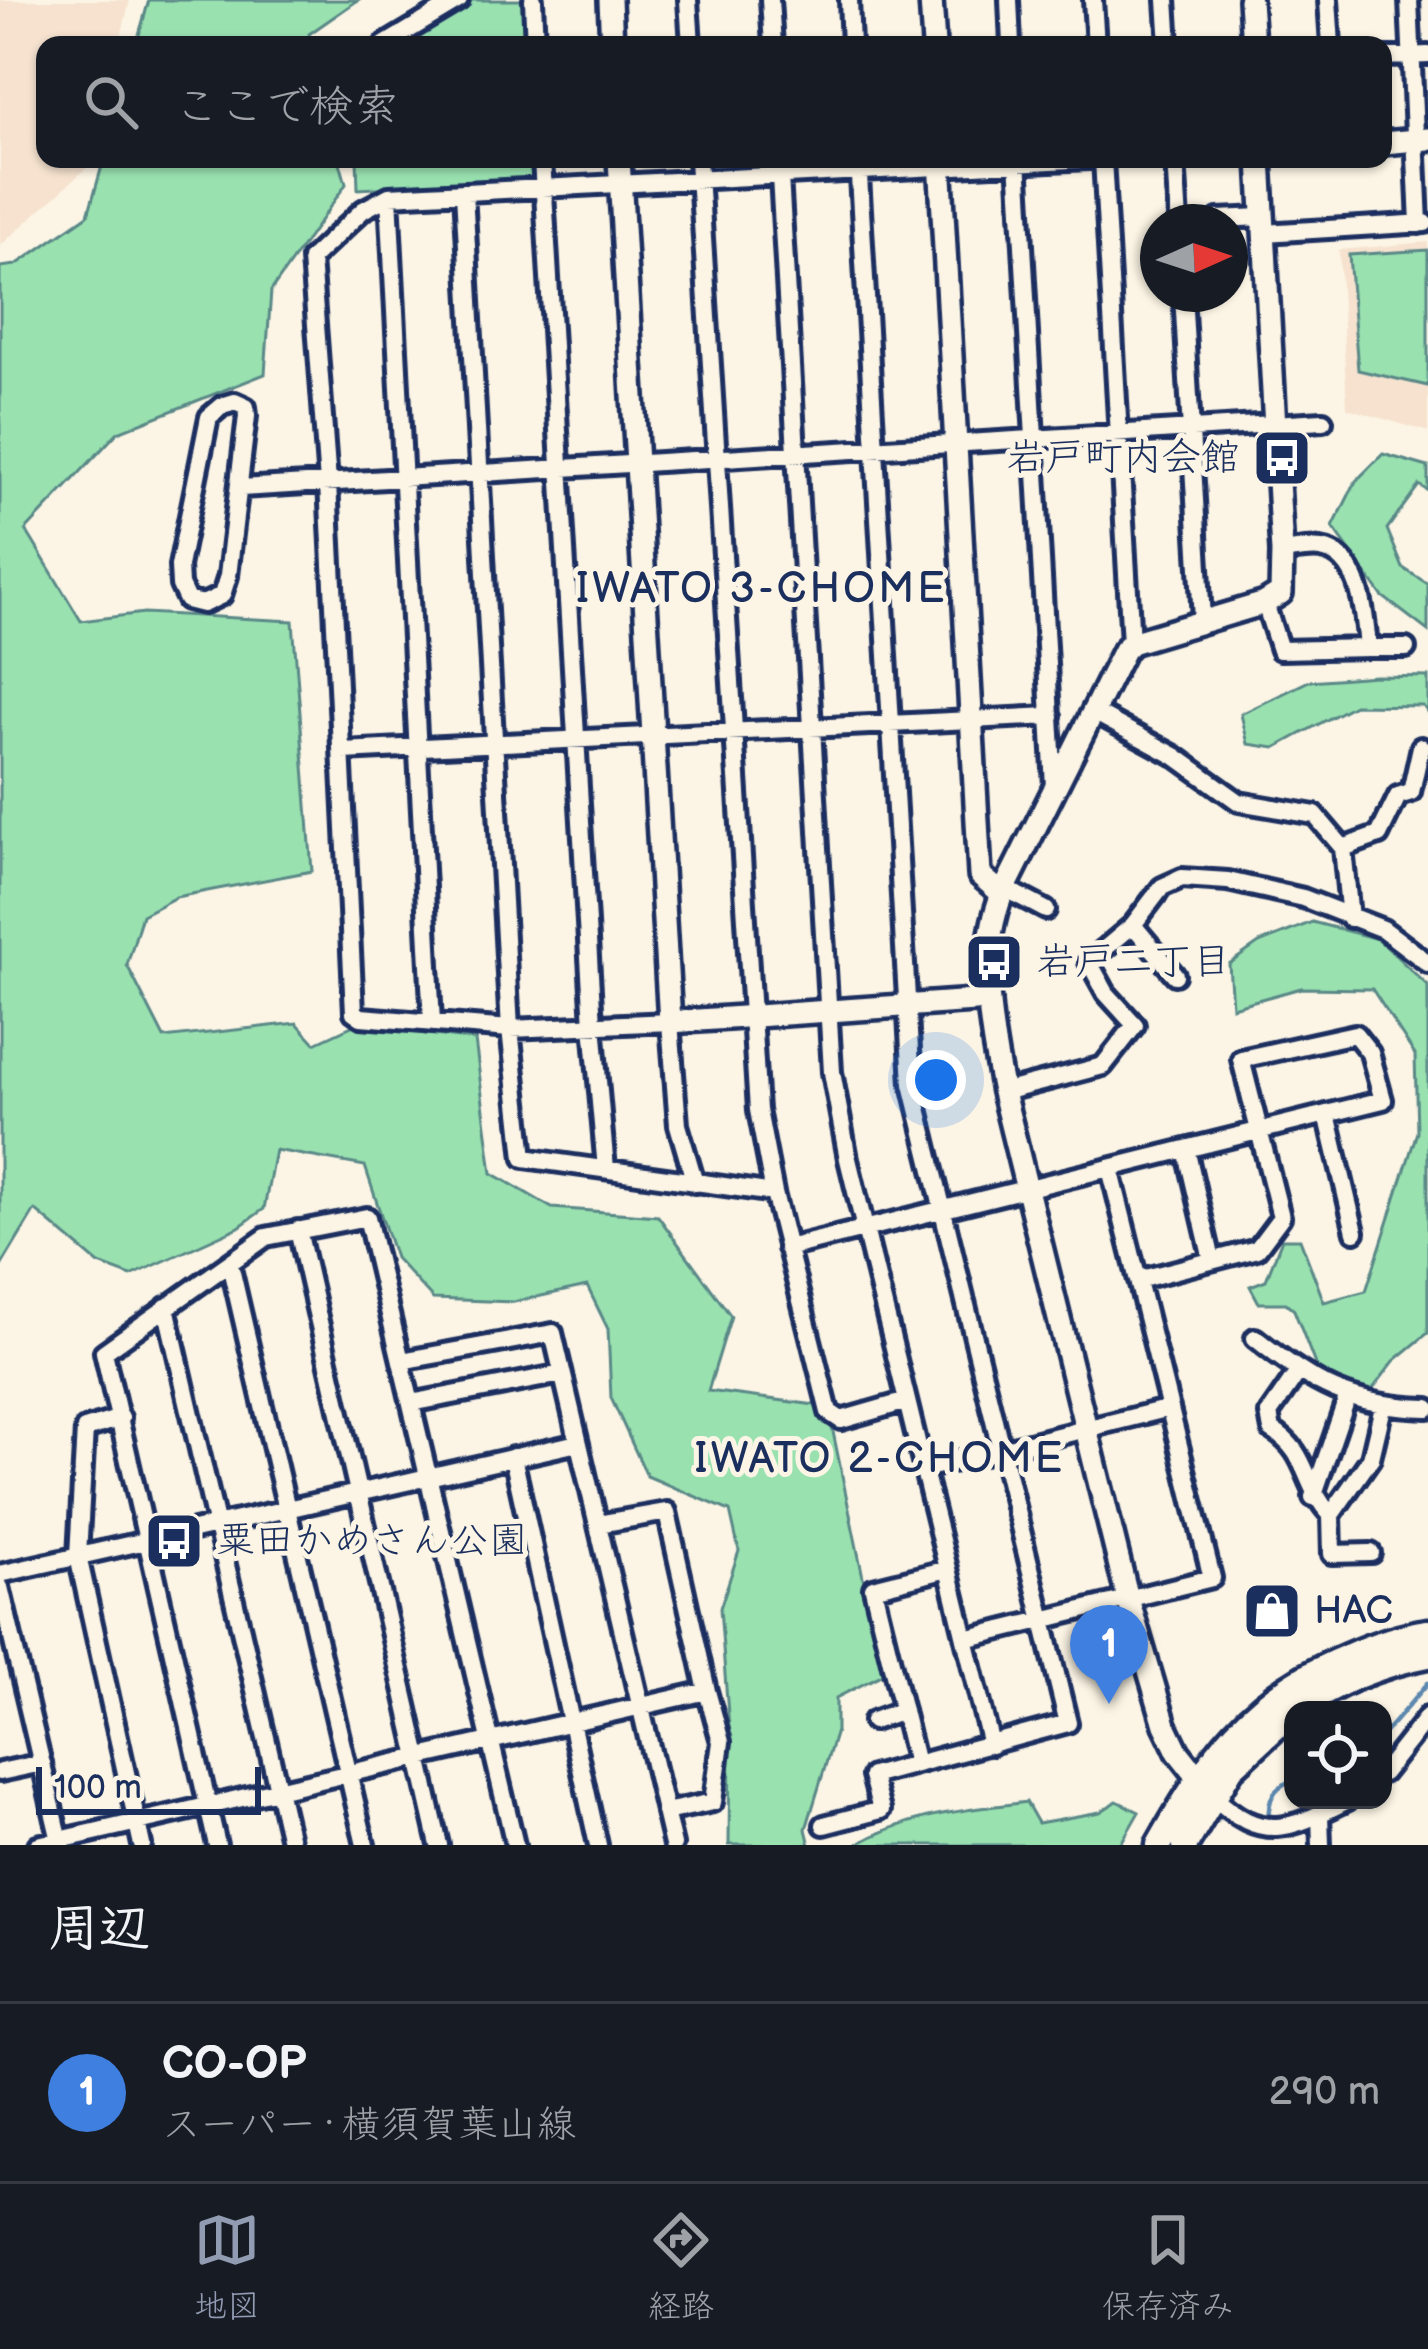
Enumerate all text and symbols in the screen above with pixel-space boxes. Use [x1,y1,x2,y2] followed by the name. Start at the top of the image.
[36,36,1392,168] search box
[78,69,144,135] icon: search
[174,80,399,135] text: ここで検索
[1140,204,1248,312] north arrow
[1251,427,1313,489] bus stop icon: 岩戸町内会館
[1006,435,1240,482] place label: 岩戸町内会館
[576,564,948,615] district label: IWATO 3-CHOME
[963,931,1025,993] bus stop icon: 岩戸二丁目
[1036,939,1231,986] place label: 岩戸二丁目
[906,1050,966,1110] your location
[694,1434,1066,1485] district label: IWATO 2-CHOME
[143,1510,205,1572] bus stop icon: 粟田かめさん公園
[216,1518,528,1565] place label: 粟田かめさん公園
[1241,1580,1303,1642] shop icon: HAC
[1314,1588,1393,1635] place label: HAC
[1070,1605,1148,1704] pin: 1
[1284,1701,1392,1809] map controls
[1284,1701,1392,1809] button: locate
[36,1761,261,1814] scale bar
[54,1768,142,1808] text: 100 m
[48,1899,150,1960] text: 周辺
[162,2037,306,2092] text: CO-OP
[79,2069,95,2116] text: 1
[1269,2069,1380,2116] text: 290 m
[162,2102,576,2149] text: スーパー · 横須賀葉山線
[194,2207,260,2327] tab: 地図
[648,2207,714,2327] tab: 経路
[1102,2207,1234,2327] tab: 保存済み

